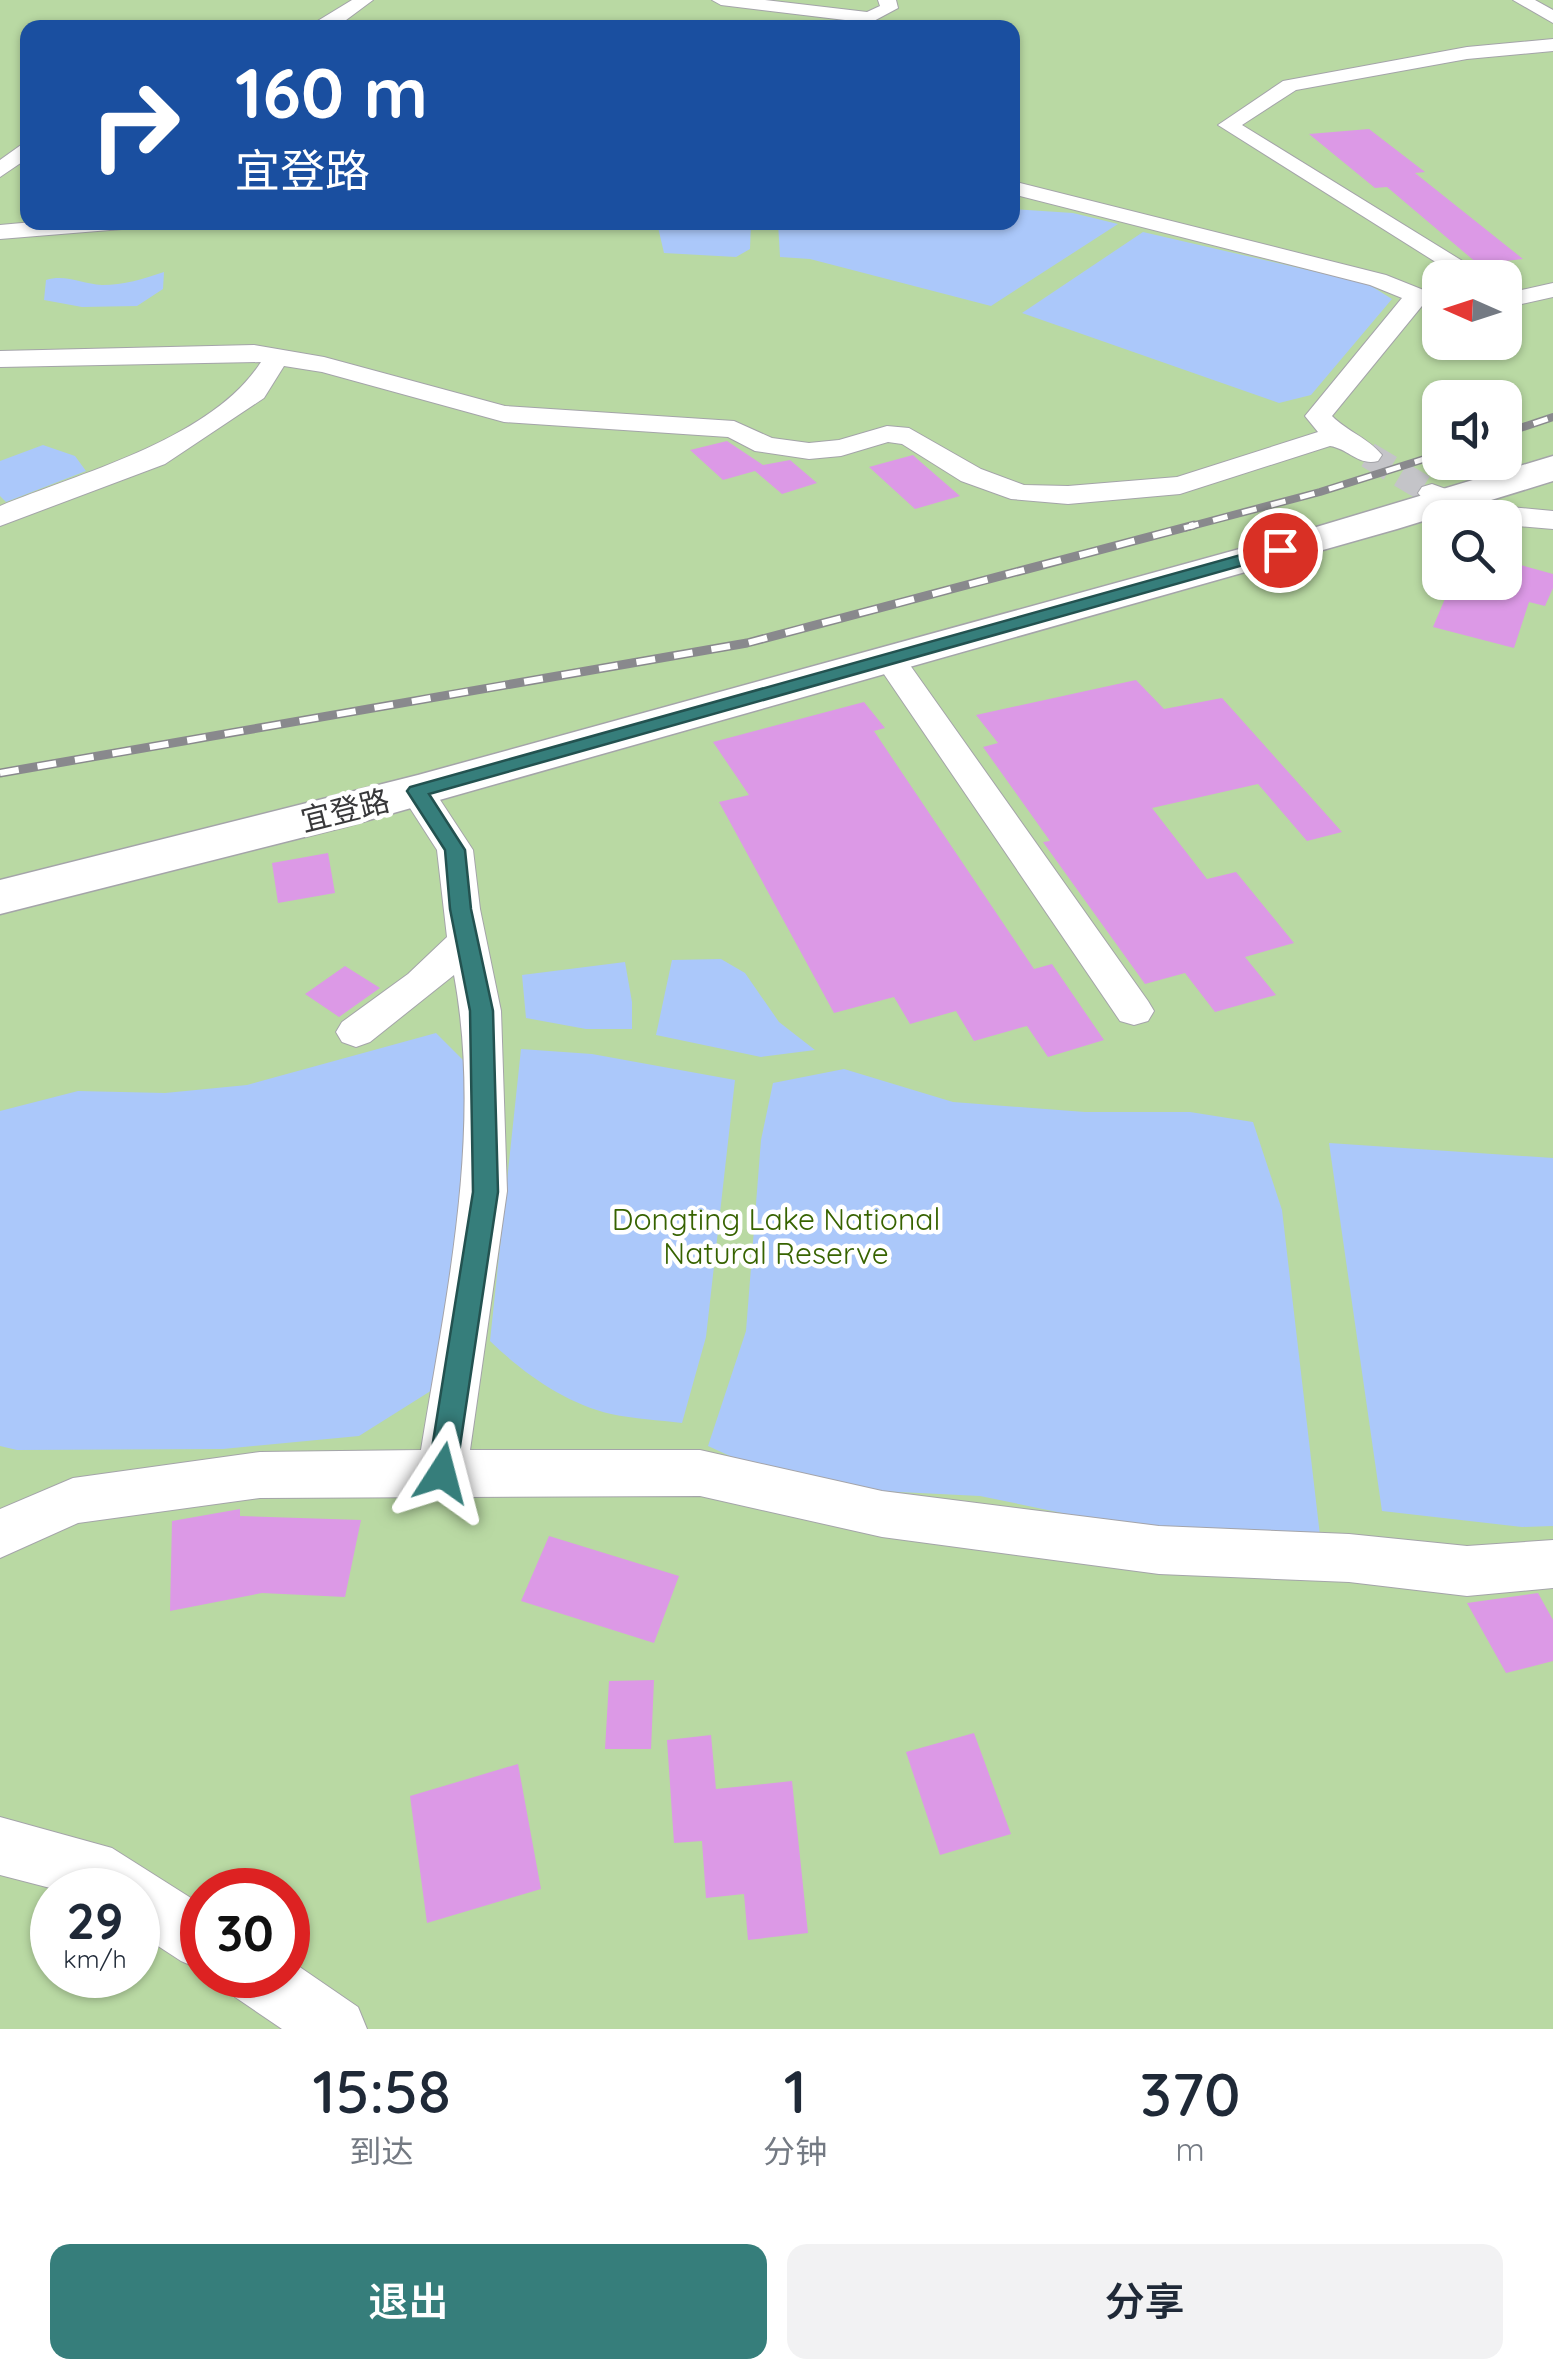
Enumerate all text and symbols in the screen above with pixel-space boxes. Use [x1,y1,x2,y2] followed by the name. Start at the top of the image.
[235,48,428,136] text: 160 m
[70,60,200,190] icon: right
[235,142,370,198] text: 宜登路
[1422,260,1522,360] north arrow
[1422,260,1522,600] map controls
[1422,380,1522,480] button: sound
[1422,500,1522,600] button: search
[1238,508,1323,593] pin
[1253,523,1308,578] icon: arrive
[297,781,393,839] street label: 宜登路
[612,1200,940,1272] park label: Dongting Lake National Natural Reserve
[390,1421,494,1525] position arrow
[180,1868,310,1998] speed limit sign: 30
[67,1889,123,1952] text: 29
[63,1943,127,1974] text: km/h
[313,2053,451,2128] text: 15:58
[784,2053,807,2128] text: 1
[1140,2056,1240,2131] text: 370
[1176,2129,1205,2169] text: m
[350,2131,414,2171] text: 到达
[763,2131,827,2171] text: 分钟
[50,2244,767,2359] button: 退出
[787,2244,1503,2359] button: 分享

